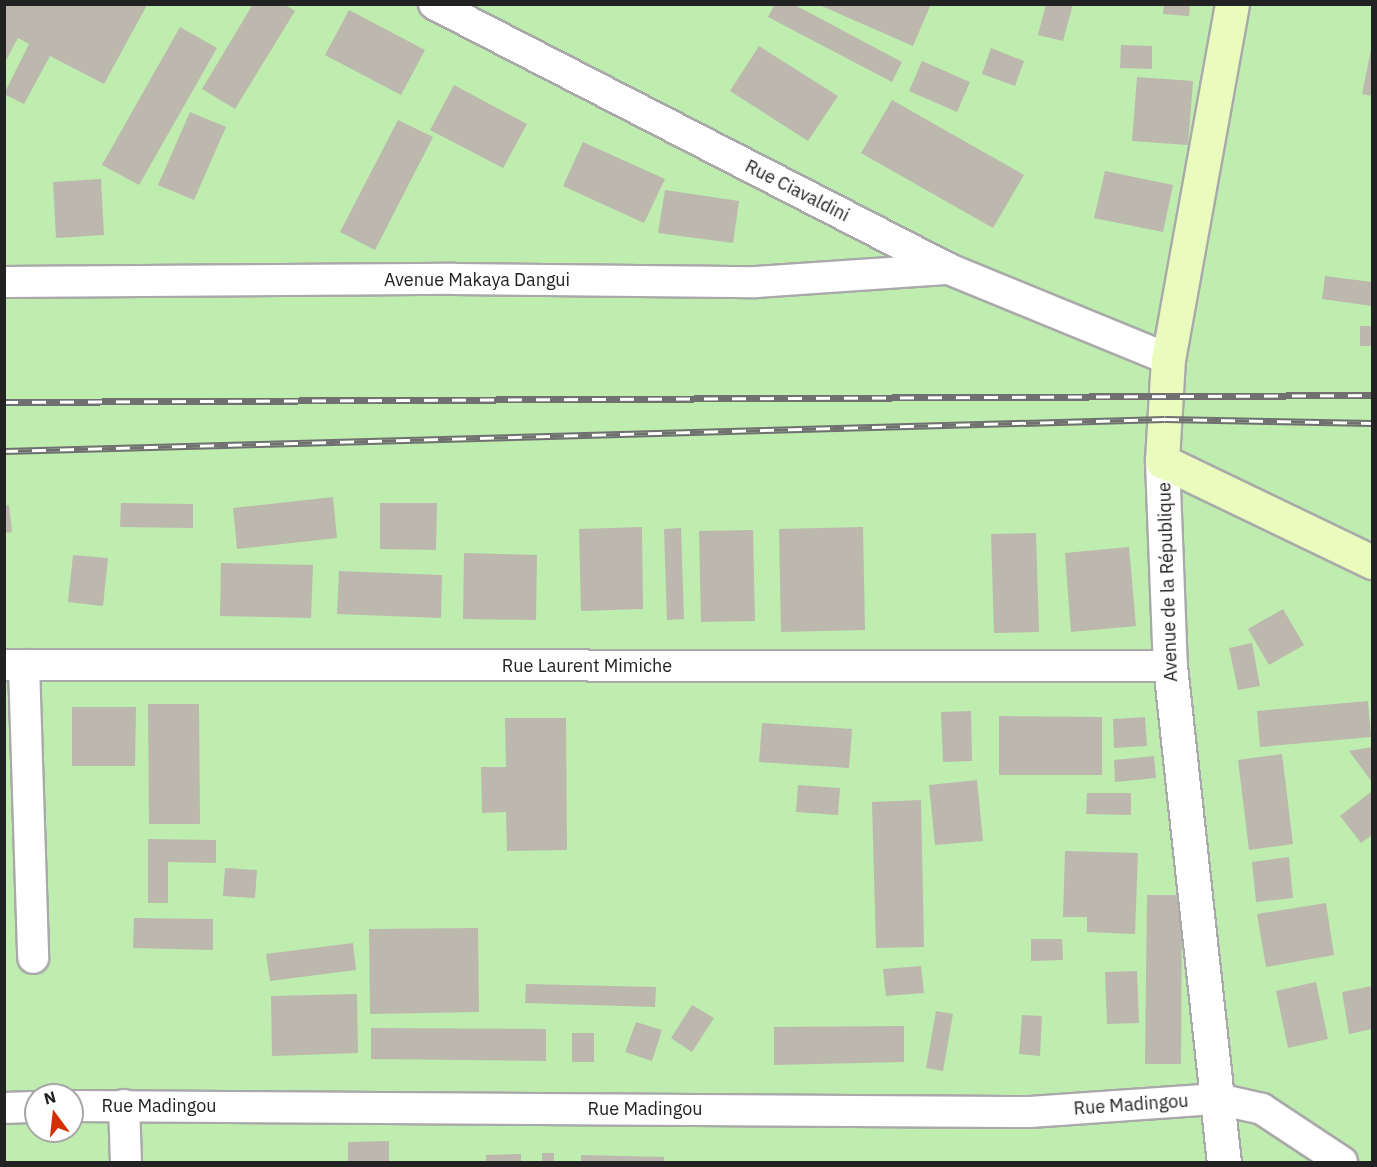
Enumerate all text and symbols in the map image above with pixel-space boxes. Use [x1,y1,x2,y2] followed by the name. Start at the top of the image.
[741,156,853,226] street label: Rue Ciavaldini
[384,269,570,291] street label: Avenue Makaya Dangui
[1154,482,1182,682] street label: Avenue de la République
[502,655,672,677] street label: Rue Laurent Mimiche
[24,1083,84,1143] north arrow
[42,1086,58,1109] text: N
[1073,1090,1189,1120] street label: Rue Madingou
[102,1095,216,1117] street label: Rue Madingou
[588,1098,702,1120] street label: Rue Madingou

